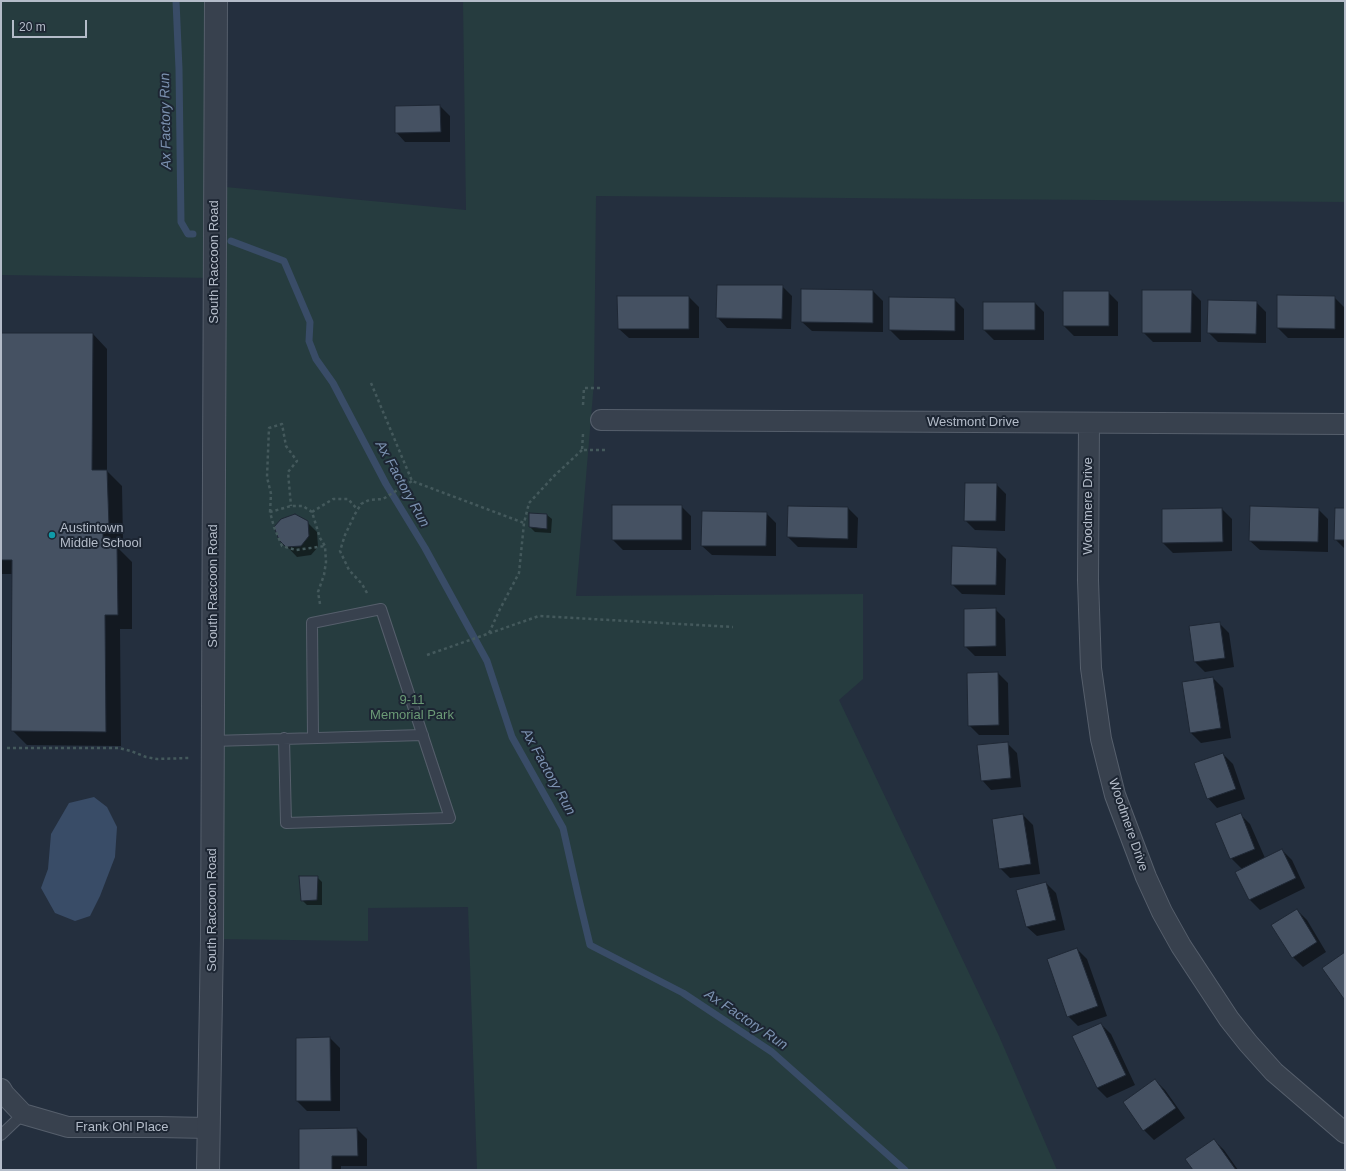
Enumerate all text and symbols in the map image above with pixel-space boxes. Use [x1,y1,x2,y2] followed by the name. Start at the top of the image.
[14,12,89,38] scale bar
[19,20,46,34] text: 20 m
[157,73,175,169] water label: Ax Factory Run
[206,200,222,324] street label: South Raccoon Road
[927,414,1019,430] street label: Westmont Drive
[371,438,433,530] water label: Ax Factory Run
[1080,457,1096,555] street label: Woodmere Drive
[60,520,142,551] place label: Austintown Middle School
[205,524,221,648] street label: South Raccoon Road
[47,530,57,540] marker: Austintown Middle School
[370,692,454,723] park label: 9-11 Memorial Park
[517,726,579,818] water label: Ax Factory Run
[1105,776,1151,874] street label: Woodmere Drive
[204,848,220,972] street label: South Raccoon Road
[701,986,791,1054] water label: Ax Factory Run
[75,1119,169,1135] street label: Frank Ohl Place

